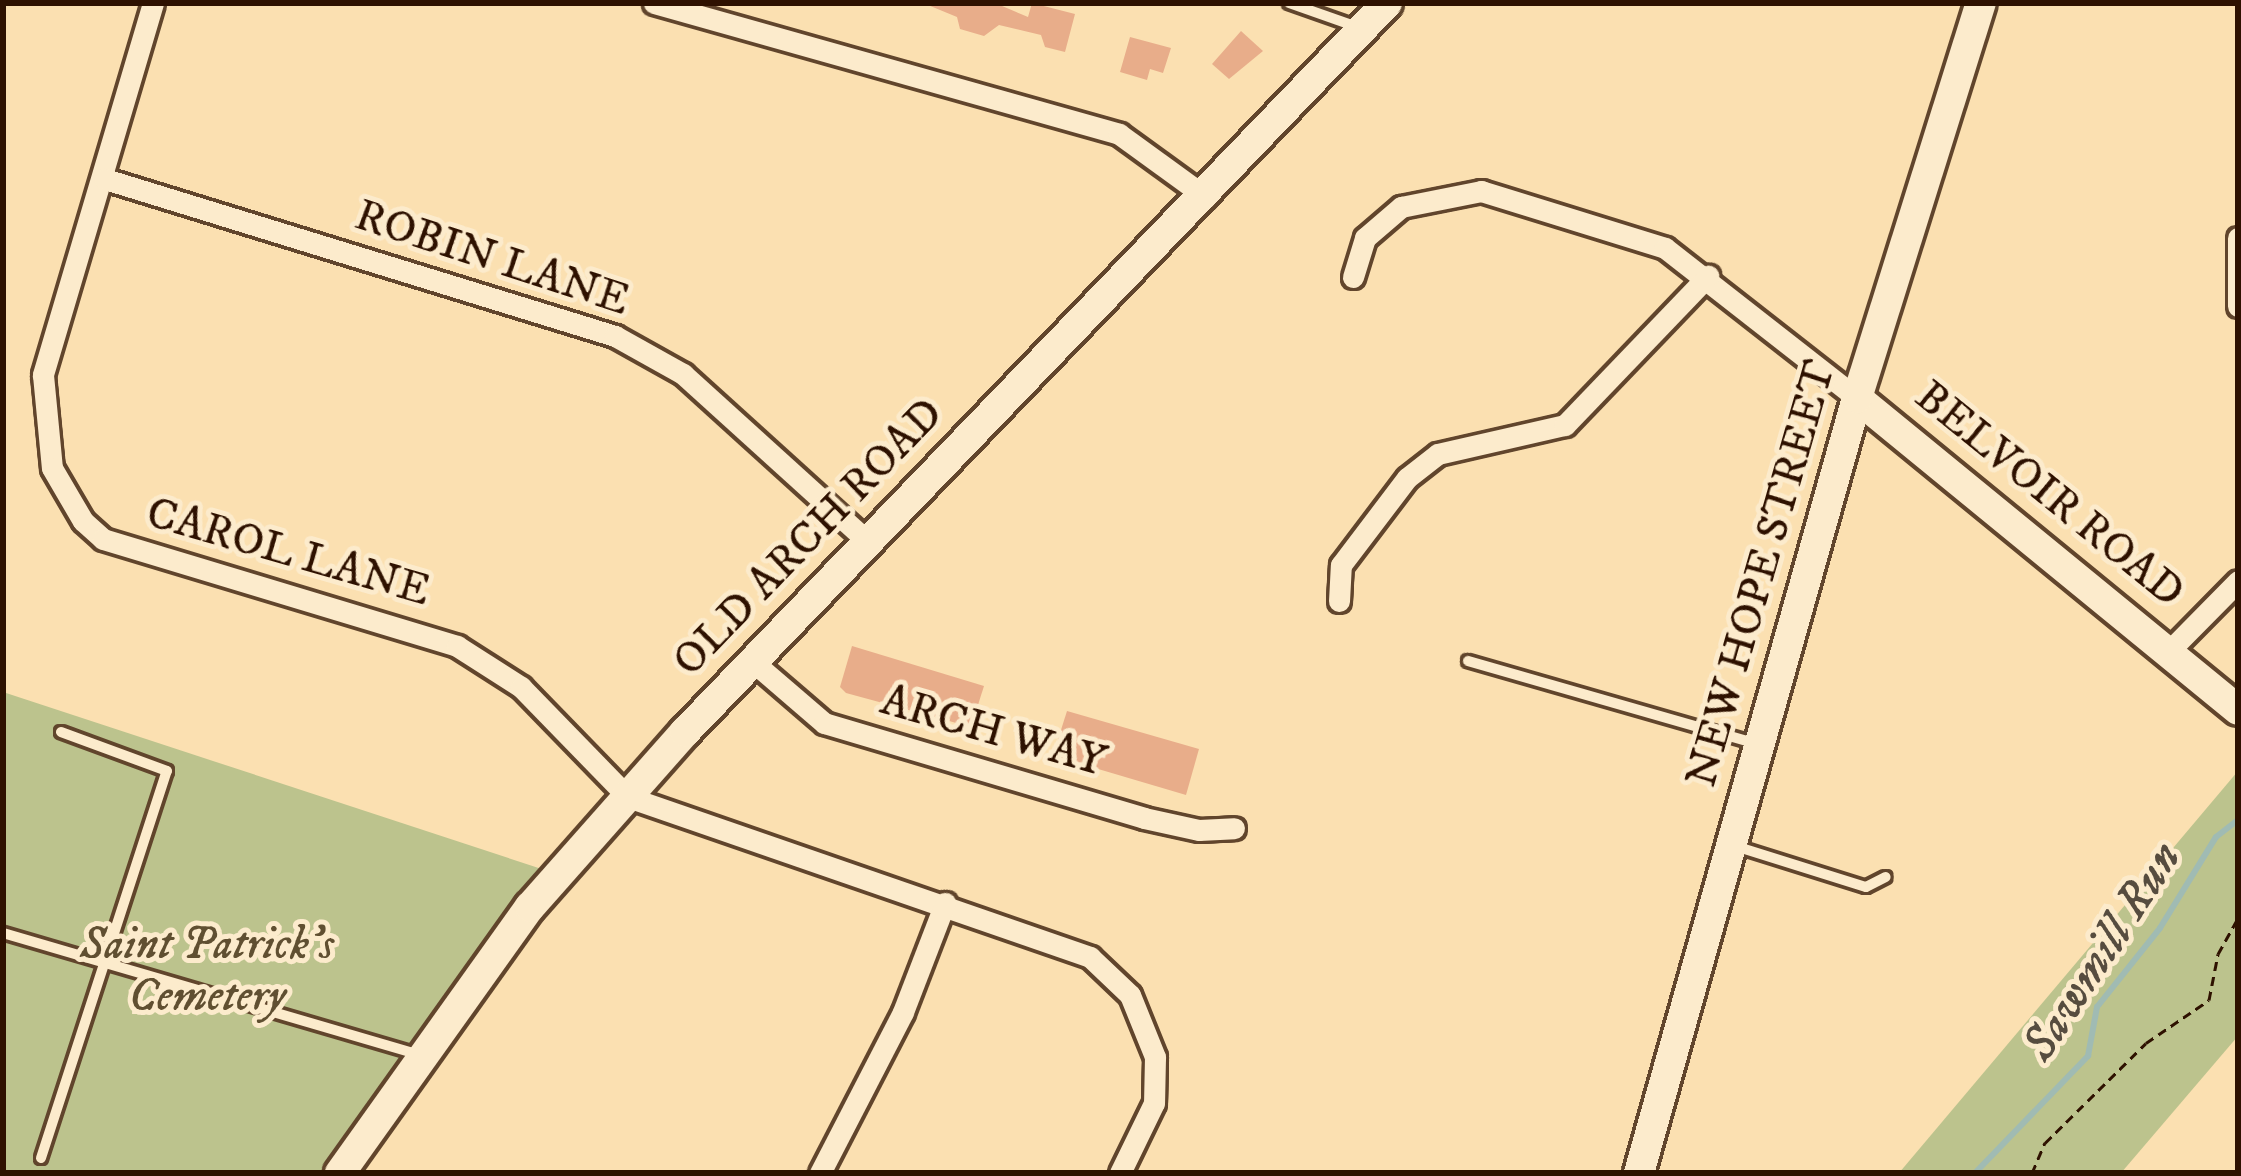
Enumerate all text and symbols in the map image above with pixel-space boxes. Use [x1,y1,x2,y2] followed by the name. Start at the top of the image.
[348,189,636,329] street label: ROBIN LANE
[1675,354,1849,794] street label: NEW HOPE STREET
[1904,370,2194,620] street label: BELVOIR ROAD
[663,388,955,688] street label: OLD ARCH ROAD
[140,487,436,619] street label: CAROL LANE
[874,674,1112,790] street label: ARCH WAY
[2011,832,2195,1072] water label: Sawmill Run
[80,919,334,1025] park label: Saint Patrick's Cemetery

